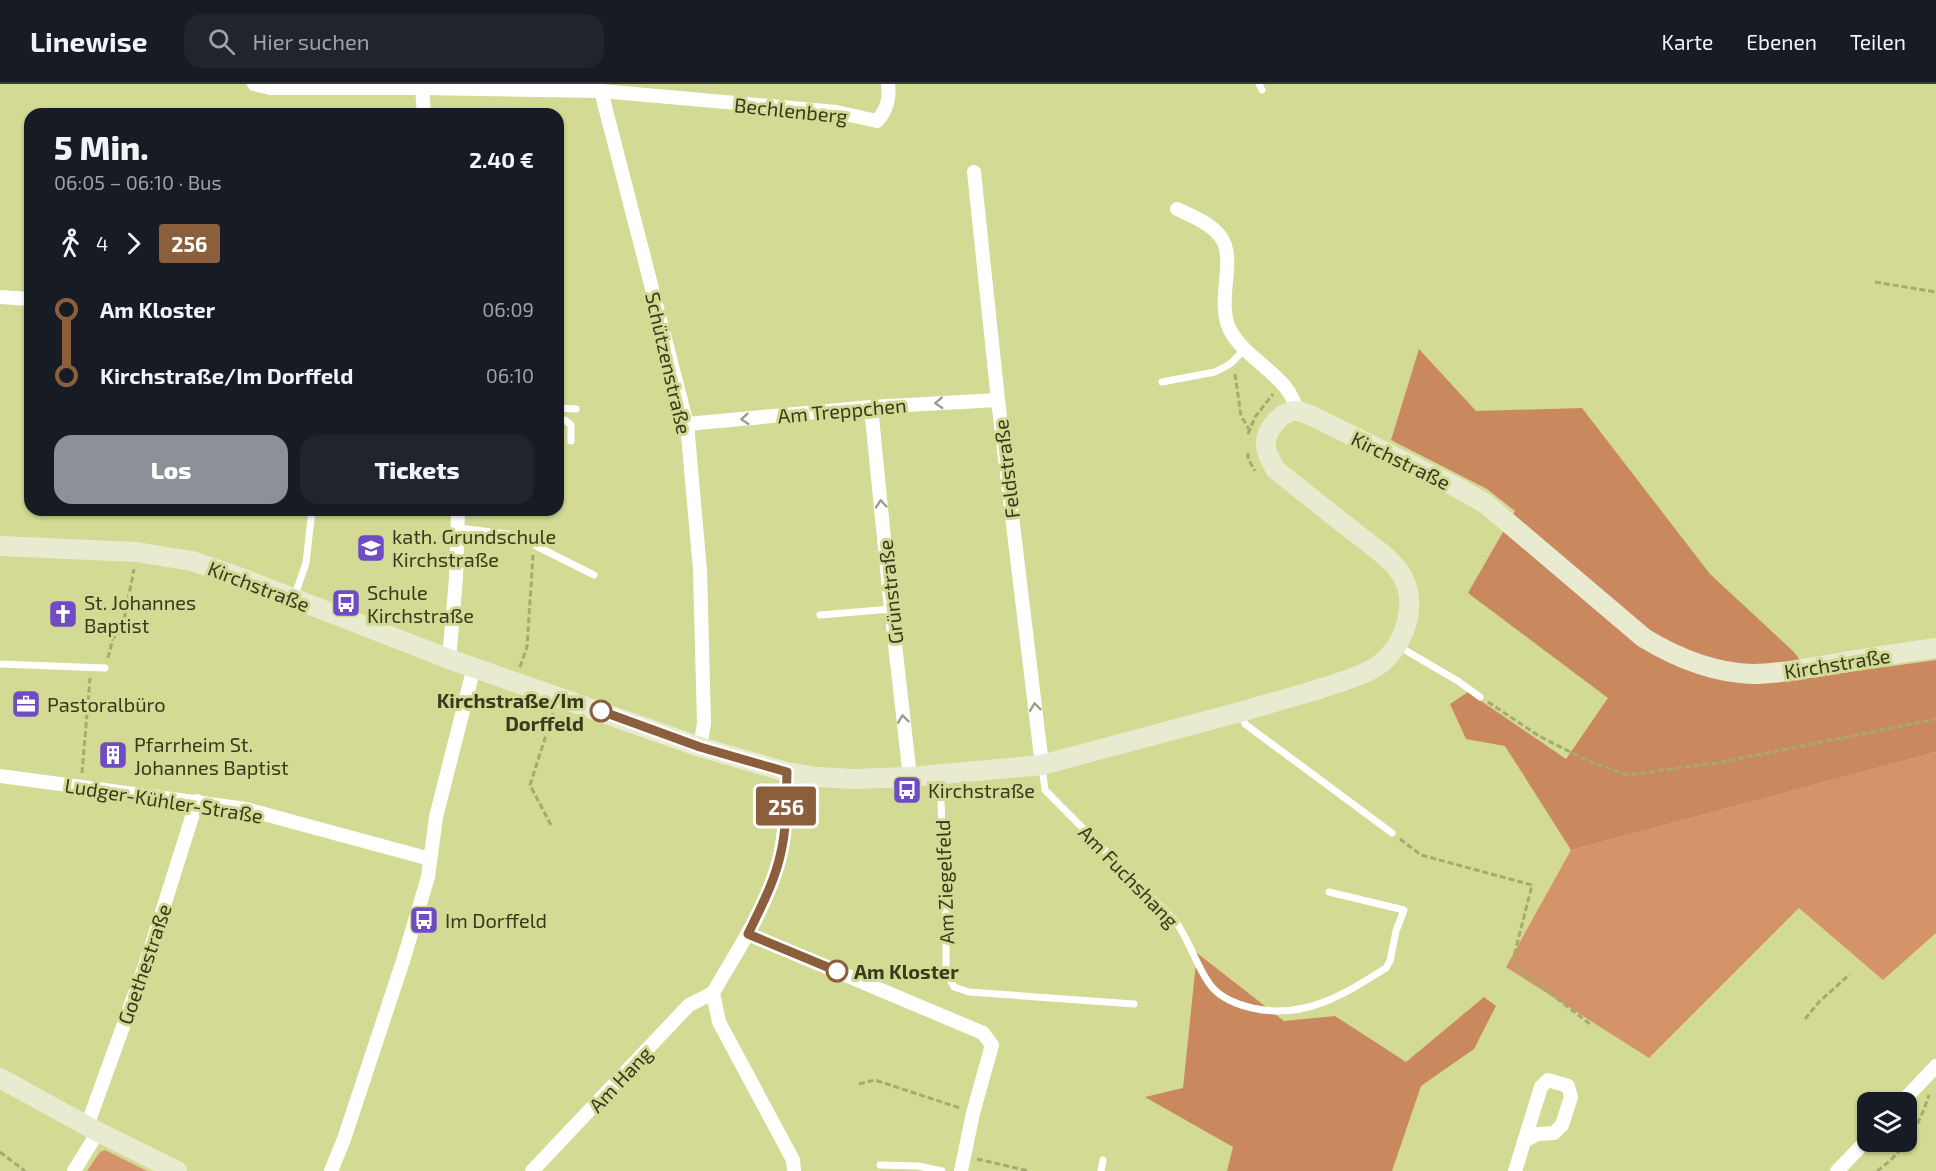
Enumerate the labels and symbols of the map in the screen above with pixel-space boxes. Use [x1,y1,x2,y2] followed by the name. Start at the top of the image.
[733,92,849,128] street label: Bechlenberg
[641,290,697,436] street label: Schützenstraße
[777,392,907,428] street label: Am Treppchen
[935,397,944,410] one-way arrow
[740,412,749,425] one-way arrow
[988,418,1024,520] street label: Feldstraße
[1348,426,1454,494] street label: Kirchstraße
[875,500,888,509] one-way arrow
[392,524,556,571] place label: kath. Grundschule Kirchstraße
[355,532,387,564] school or university icon: kath. Grundschule Kirchstraße
[873,539,907,645] street label: Grünstraße
[205,556,313,616] street label: Kirchstraße
[367,580,474,627] place label: Schule Kirchstraße
[330,587,362,619] bus stop icon: Schule Kirchstraße
[84,590,196,637] place label: St. Johannes Baptist
[47,598,79,630] church icon: St. Johannes Baptist
[1782,643,1892,683] street label: Kirchstraße
[10,688,42,720] office icon: Pastoralbüro
[437,688,584,735] place label: Kirchstraße/Im Dorffeld
[47,692,166,716] place label: Pastoralbüro
[590,700,612,722] marker: Kirchstraße/Im Dorffeld
[1029,702,1042,711] one-way arrow
[898,714,910,723] one-way arrow
[134,732,289,779] place label: Pfarrheim St. Johannes Baptist
[97,739,129,771] building icon: Pfarrheim St. Johannes Baptist
[63,772,265,828] street label: Ludger-Kühler-Straße
[891,774,923,806] bus stop icon: Kirchstraße
[928,778,1035,802] place label: Kirchstraße
[752,786,820,826] line badge: 256
[930,819,958,945] street label: Am Ziegelfeld
[1074,820,1184,932] street label: Am Fuchshang
[112,901,176,1027] street label: Goethestraße
[408,904,440,936] bus stop icon: Im Dorffeld
[445,908,547,932] place label: Im Dorffeld
[854,959,959,983] place label: Am Kloster
[826,960,848,982] marker: Am Kloster
[583,1041,657,1117] street label: Am Hang

